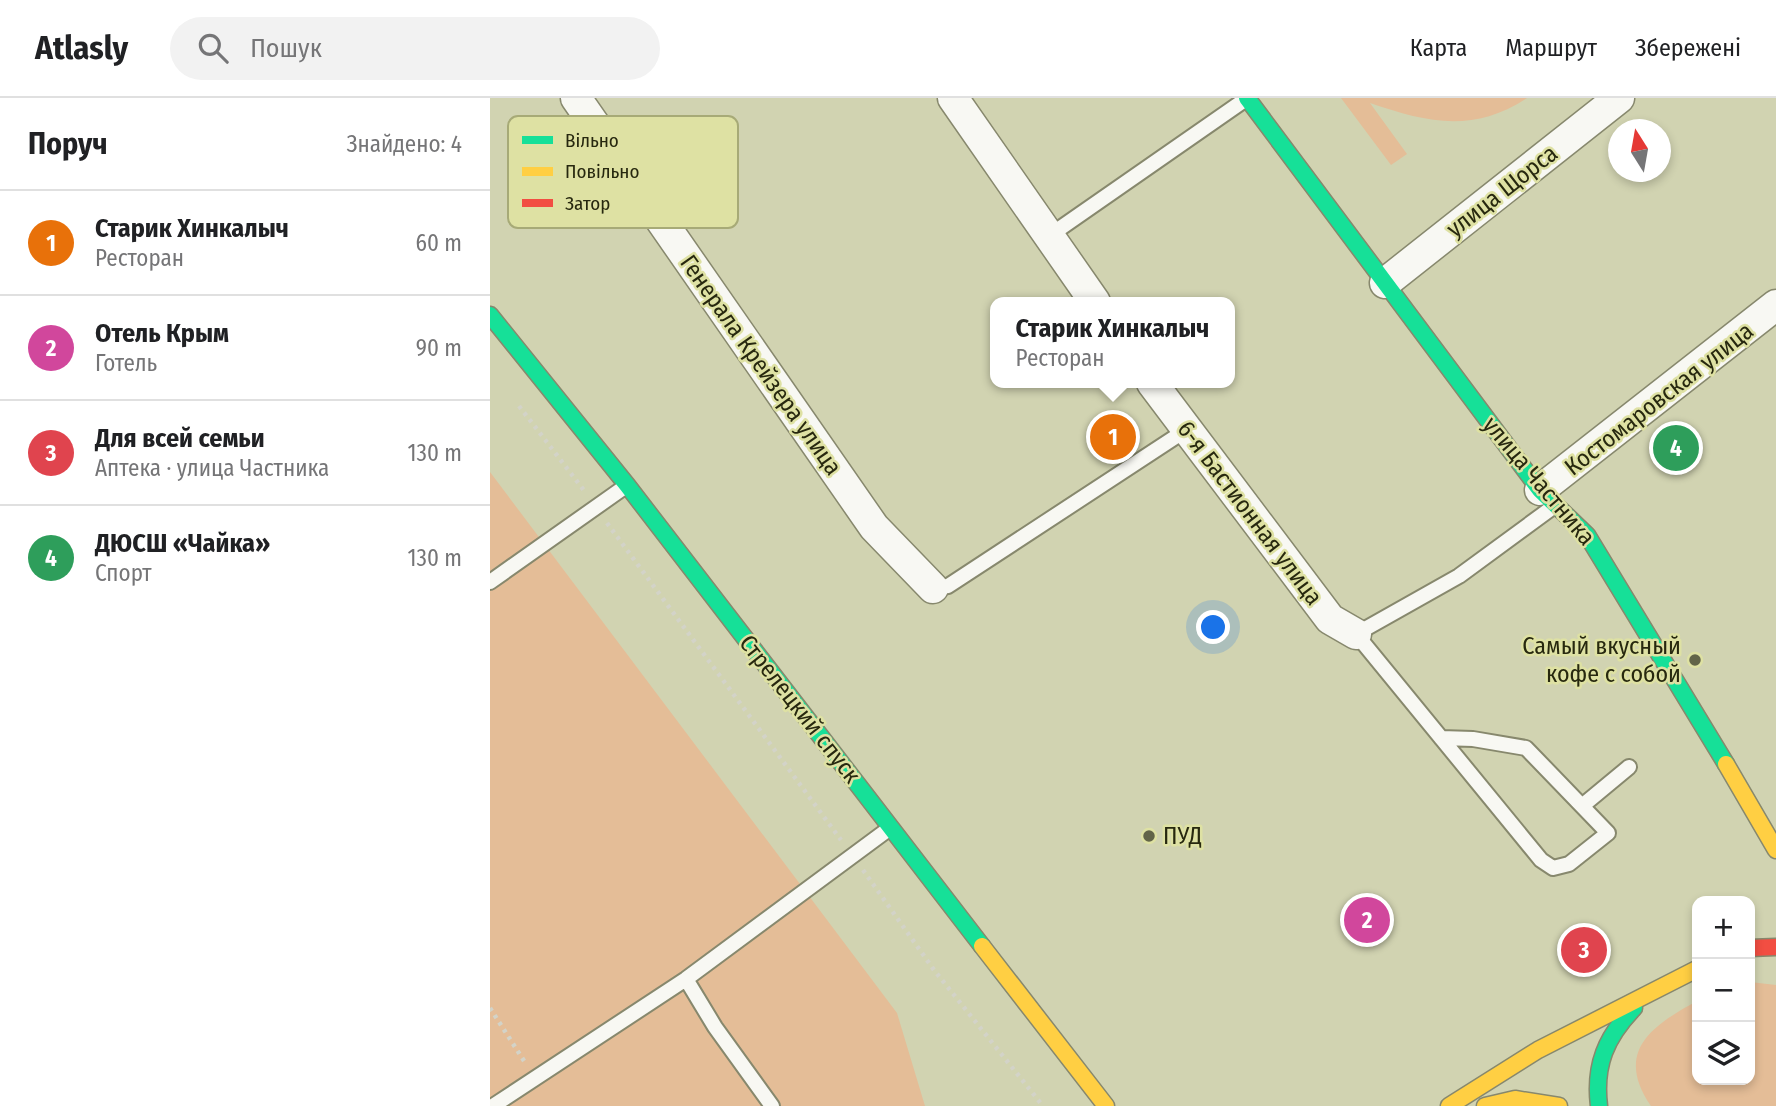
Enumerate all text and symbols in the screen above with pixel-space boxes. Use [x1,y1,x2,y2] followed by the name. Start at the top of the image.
[170,17,660,80] search box
[35,28,128,68] text: Atlasly
[194,29,232,67] icon: search
[250,33,322,64] text: Пошук
[1410,34,1467,62] text: Карта
[1505,34,1597,62] text: Маршрут
[1635,34,1741,62] text: Збережені
[508,116,738,228] legend
[1608,119,1671,182] north arrow
[28,126,107,162] text: Поруч
[565,129,619,152] text: Вільно
[347,130,462,158] text: Знайдено: 4
[1441,139,1563,243] street label: улица Щорса
[565,160,639,183] text: Повільно
[565,192,610,215] text: Затор
[95,213,289,244] text: Старик Хинкалыч
[46,229,56,257] text: 1
[416,229,462,257] text: 60 m
[95,244,184,272] text: Ресторан
[674,250,848,480] street label: Генерала Крейзера улица
[990,297,1235,388] popup
[1016,313,1209,344] text: Старик Хинкалыч
[1559,317,1759,481] street label: Костомаровская улица
[95,318,229,349] text: Отель Крым
[46,334,56,362] text: 2
[416,334,462,362] text: 90 m
[1016,344,1105,372] text: Ресторан
[95,349,157,377] text: Готель
[1090,411,1136,463] pin: 1
[1477,411,1601,551] street label: улица Частника
[1172,416,1328,610] street label: 6-я Бастионная улица
[1653,422,1699,474] pin: 4
[95,423,265,454] text: Для всей семьи
[46,439,56,467] text: 3
[408,439,462,467] text: 130 m
[95,454,329,482] text: Аптека · улица Частника
[95,528,270,559] text: ДЮСШ «Чайка»
[45,544,57,572] text: 4
[408,544,462,572] text: 130 m
[95,559,152,587] text: Спорт
[1196,610,1230,644] your location
[734,630,867,789] street label: Стрелецкий спуск
[1522,632,1681,688] place label: Самый вкусный кофе с собой
[1687,652,1703,668] marker: Самый вкусный кофе с собой
[1163,822,1202,850] place label: ПУД
[1141,828,1157,844] marker: ПУД
[1344,894,1390,946] pin: 2
[1692,896,1755,1085] map controls
[1692,896,1755,959] button: +
[1561,924,1607,976] pin: 3
[1692,959,1755,1022] button: −
[1692,1022,1755,1085] button: layers

